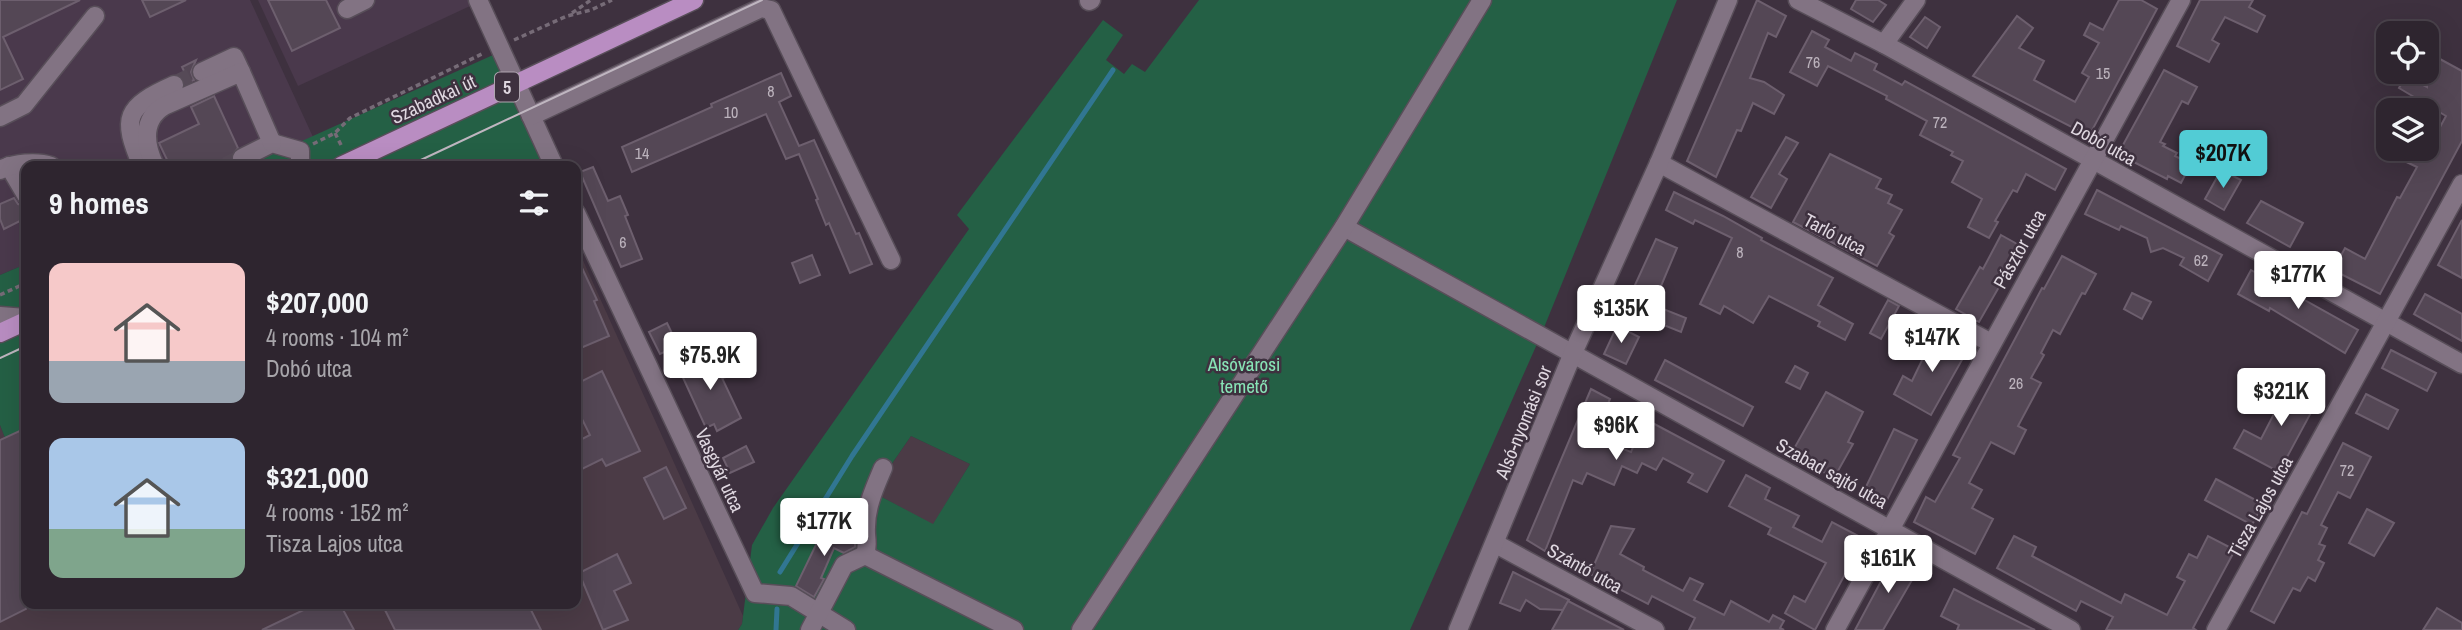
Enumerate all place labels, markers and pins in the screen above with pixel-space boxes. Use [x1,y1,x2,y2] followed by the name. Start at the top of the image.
[2174,130,2272,190] pin: $207K
[2249,252,2347,311] pin: $177K
[1572,286,1670,345] pin: $135K
[1883,314,1981,374] pin: $147K
[653,332,767,392] pin: $75.9K
[2232,368,2330,428] pin: $321K
[1575,402,1657,462] pin: $96K
[775,498,873,558] pin: $177K
[1839,536,1937,595] pin: $161K

